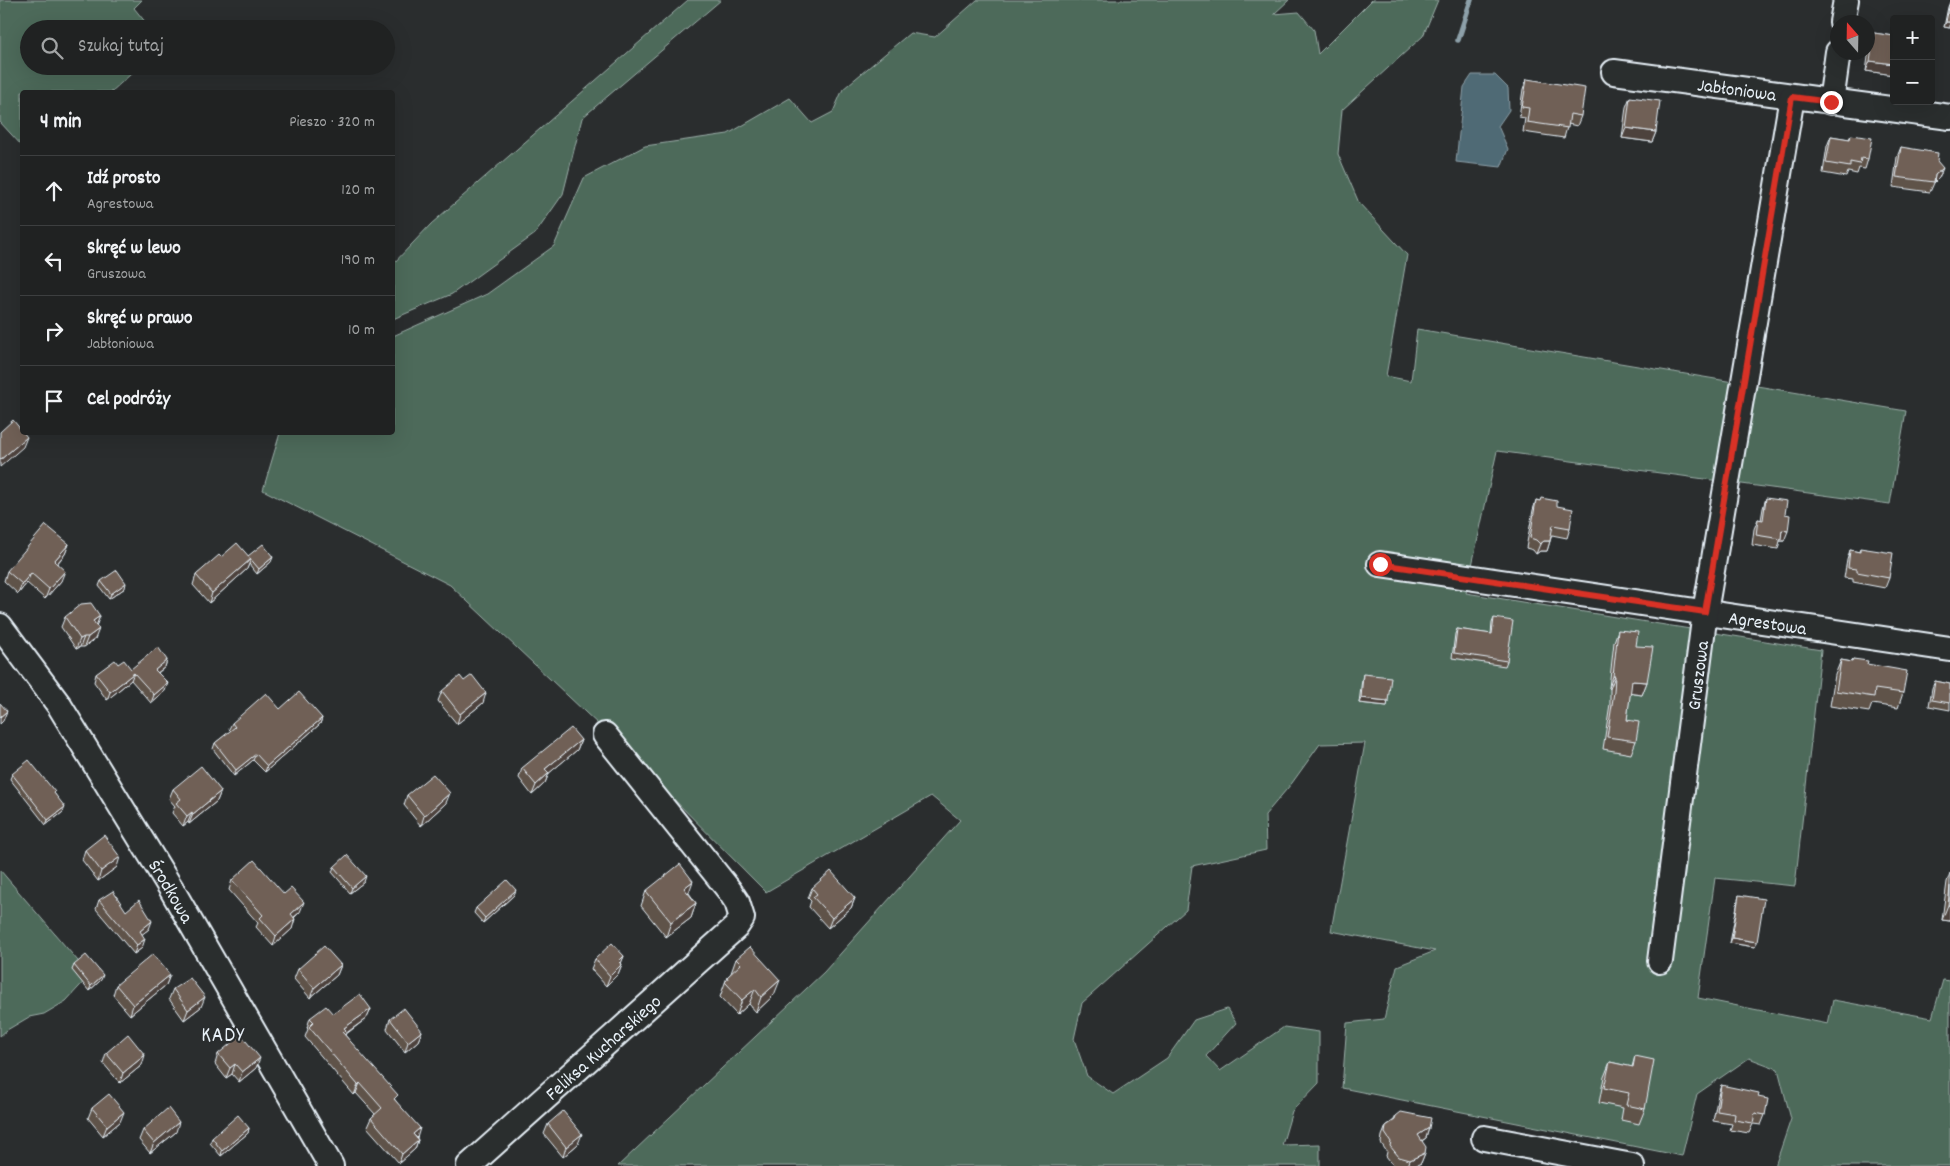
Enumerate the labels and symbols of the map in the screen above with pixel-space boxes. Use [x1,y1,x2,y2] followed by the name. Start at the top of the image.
[1830,15,1875,60] north arrow
[1695,73,1779,111] street label: Jabłoniowa
[1820,91,1843,114] route end
[1369,553,1392,576] route start
[1726,606,1809,645] street label: Agrestowa
[1682,638,1718,712] street label: Gruszowa
[140,856,199,930] street label: Środkowa
[541,990,669,1109] street label: Feliksa Kucharskiego
[201,1022,245,1052] district label: KADY

